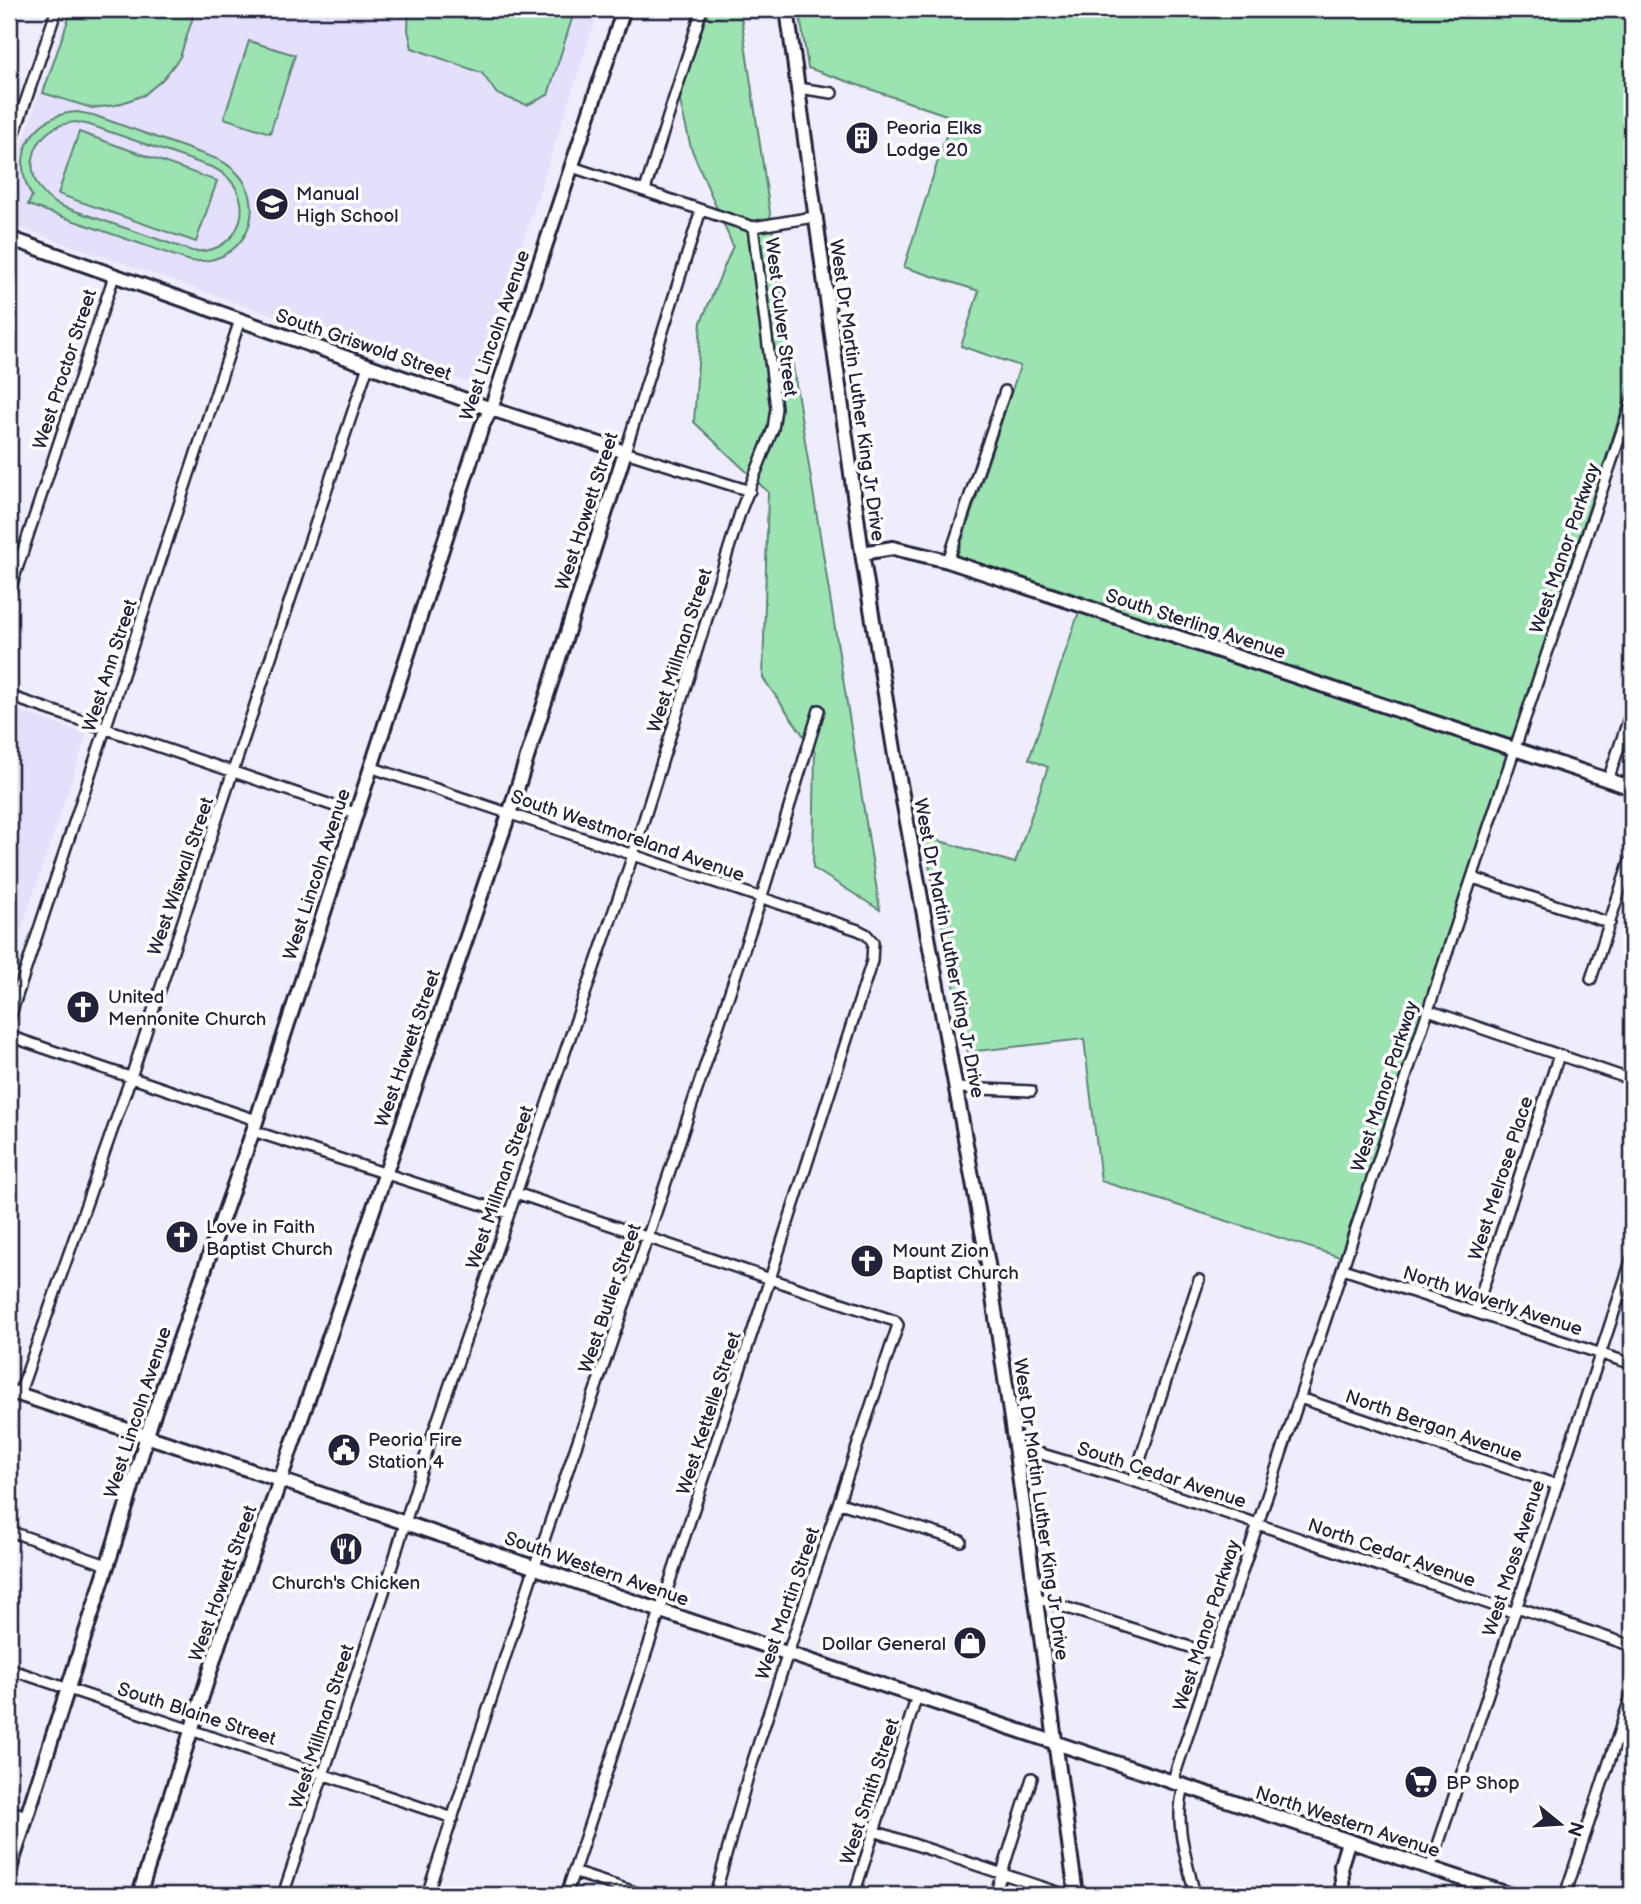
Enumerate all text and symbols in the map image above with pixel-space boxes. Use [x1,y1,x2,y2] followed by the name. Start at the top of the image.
[886,117,982,162] place label: Peoria Elks Lodge 20
[843,119,881,157] building icon: Peoria Elks Lodge 20
[296,183,399,228] place label: Manual High School
[253,185,291,223] school or university icon: Manual High School
[759,236,802,398] street label: West Culver Street
[824,238,889,543] street label: West Dr Martin Luther King Jr Drive
[455,247,535,424] street label: West Lincoln Avenue
[29,286,102,452] street label: West Proctor Street
[273,305,455,386] street label: South Griswold Street
[551,429,624,593] street label: West Howett Street
[1525,460,1605,637] street label: West Manor Parkway
[643,565,718,735] street label: West Millman Street
[1103,584,1288,664] street label: South Sterling Avenue
[78,596,143,735] street label: West Ann Street
[279,786,356,963] street label: West Lincoln Avenue
[508,786,747,887] street label: South Westmoreland Avenue
[144,794,219,959] street label: West Wiswall Street
[908,797,989,1100] street label: West Dr Martin Luther King Jr Drive
[371,967,446,1130] street label: West Howett Street
[108,986,266,1031] place label: United Mennonite Church
[64,988,102,1026] church icon: United Mennonite Church
[1347,998,1424,1175] street label: West Manor Parkway
[1464,1094,1539,1263] street label: West Melrose Place
[462,1103,539,1272] street label: West Millman Street
[206,1216,333,1261] place label: Love in Faith Baptist Church
[163,1218,201,1256] church icon: Love in Faith Baptist Church
[574,1221,647,1376] street label: West Butler Street
[892,1240,1019,1285] place label: Mount Zion Baptist Church
[848,1242,886,1280] church icon: Mount Zion Baptist Church
[1400,1262,1585,1341] street label: North Waverly Avenue
[100,1324,177,1501] street label: West Lincoln Avenue
[672,1329,747,1498] street label: West Kettelle Street
[1008,1357,1073,1662] street label: West Dr Martin Luther King Jr Drive
[1342,1385,1525,1468] street label: North Bergan Avenue
[368,1429,462,1474] place label: Peoria Fire Station 4
[325,1431,363,1469] public building icon: Peoria Fire Station 4
[1074,1437,1249,1514] street label: South Cedar Avenue
[1478,1478,1551,1639] street label: West Moss Avenue
[184,1502,262,1665] street label: West Howett Street
[1305,1514,1478,1593] street label: North Cedar Avenue
[751,1524,825,1683] street label: West Martin Street
[501,1527,692,1612] street label: South Western Avenue
[327,1530,365,1568] restaurant icon: Church's Chicken
[1169,1537,1246,1714] street label: West Manor Parkway
[272,1572,420,1595] place label: Church's Chicken
[951,1624,989,1662] shop icon: Dollar General
[822,1633,946,1656] place label: Dollar General
[285,1641,360,1811] street label: West Millman Street
[114,1678,279,1751] street label: South Blaine Street
[836,1715,905,1867] street label: West Smith Street
[1402,1763,1440,1801] supermarket icon: BP Shop
[1446,1772,1520,1795] place label: BP Shop
[1252,1782,1443,1863] street label: North Western Avenue
[1526,1788,1596,1858] north arrow
[1562,1818,1588,1839] text: N

